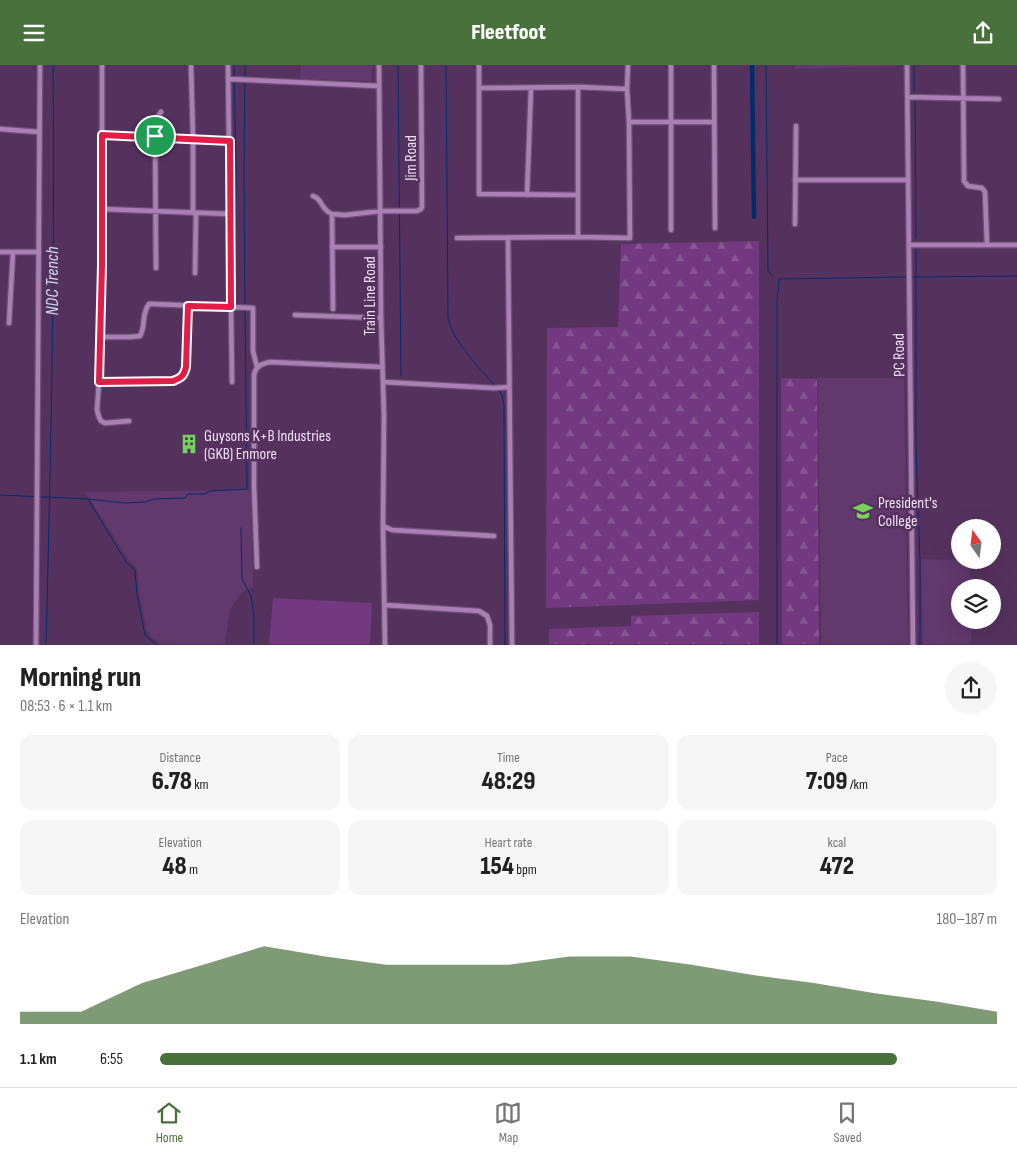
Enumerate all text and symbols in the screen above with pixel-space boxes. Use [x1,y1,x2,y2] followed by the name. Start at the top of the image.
[20,19,48,47] icon: menu
[471,19,546,46] text: Fleetfoot
[969,19,997,47] icon: share
[134,115,176,157] pin
[141,122,169,150] icon: arrive
[402,135,421,182] street label: Jim Road
[42,246,63,315] water label: NDC Trench
[361,256,380,336] street label: Train Line Road
[890,333,909,377] street label: PC Road
[204,427,331,464] place label: Guysons K+B Industries (GKB) Enmore
[178,433,200,455] building icon: Guysons K+B Industries (GKB) Enmore
[878,494,938,531] place label: President's College
[852,500,874,522] school or university icon: President's College
[951,519,1001,569] north arrow
[951,519,1001,629] map controls
[951,579,1001,629] button: layers
[20,661,141,694] text: Morning run
[945,662,997,714] button: share
[20,697,112,716] text: 08:53 · 6 × 1.1 km
[160,749,201,766] text: Distance
[497,749,520,766] text: Time
[826,749,848,766] text: Pace
[152,766,192,797] text: 6.78
[482,766,535,797] text: 48:29
[806,766,847,797] text: 7:09
[192,776,209,793] text: km
[847,776,868,793] text: /km
[159,834,202,851] text: Elevation
[485,834,532,851] text: Heart rate
[828,834,846,851] text: kcal
[162,851,187,882] text: 48
[480,851,514,882] text: 154
[820,851,854,882] text: 472
[187,861,198,878] text: m
[514,861,537,878] text: bpm
[20,910,69,929] text: Elevation
[937,910,997,929] text: 180–187 m
[20,1050,57,1069] text: 1.1 km
[100,1050,123,1069] text: 6:55
[155,1099,183,1146] tab: Home
[494,1099,522,1146] tab: Map
[833,1099,861,1146] tab: Saved

